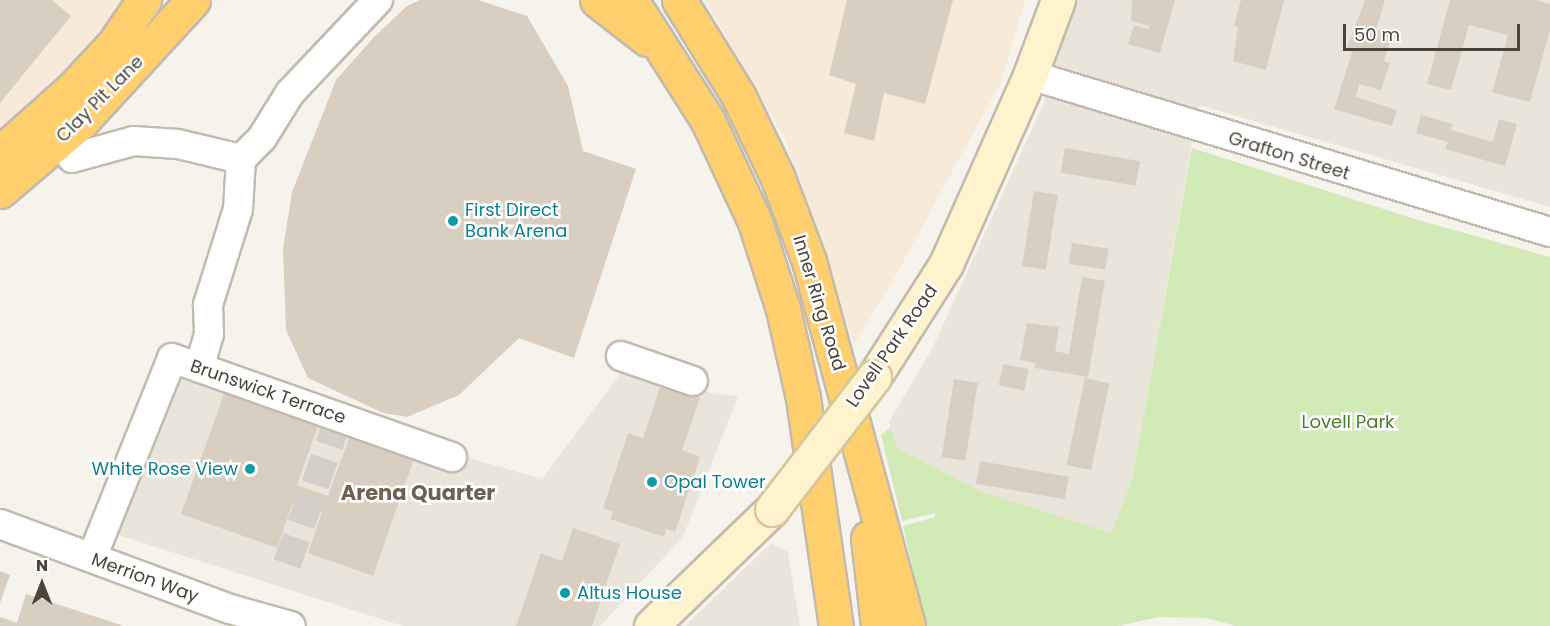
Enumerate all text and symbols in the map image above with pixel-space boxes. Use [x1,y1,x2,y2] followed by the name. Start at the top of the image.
[1346,12,1523,50] scale bar
[1354,22,1400,47] text: 50 m
[52,51,148,147] street label: Clay Pit Lane
[1226,127,1352,185] street label: Grafton Street
[465,200,567,242] place label: First Direct Bank Arena
[446,214,460,228] marker: First Direct Bank Arena
[788,233,850,373] street label: Inner Ring Road
[842,281,942,411] street label: Lovell Park Road
[187,355,349,429] street label: Brunswick Terrace
[1302,411,1394,433] park label: Lovell Park
[92,458,238,480] place label: White Rose View
[243,462,257,476] marker: White Rose View
[664,471,766,493] place label: Opal Tower
[645,475,659,489] marker: Opal Tower
[341,480,495,506] district label: Arena Quarter
[89,549,201,607] street label: Merrion Way
[12,554,72,614] north arrow
[36,554,48,577] text: N
[577,582,682,604] place label: Altus House
[558,586,572,600] marker: Altus House

